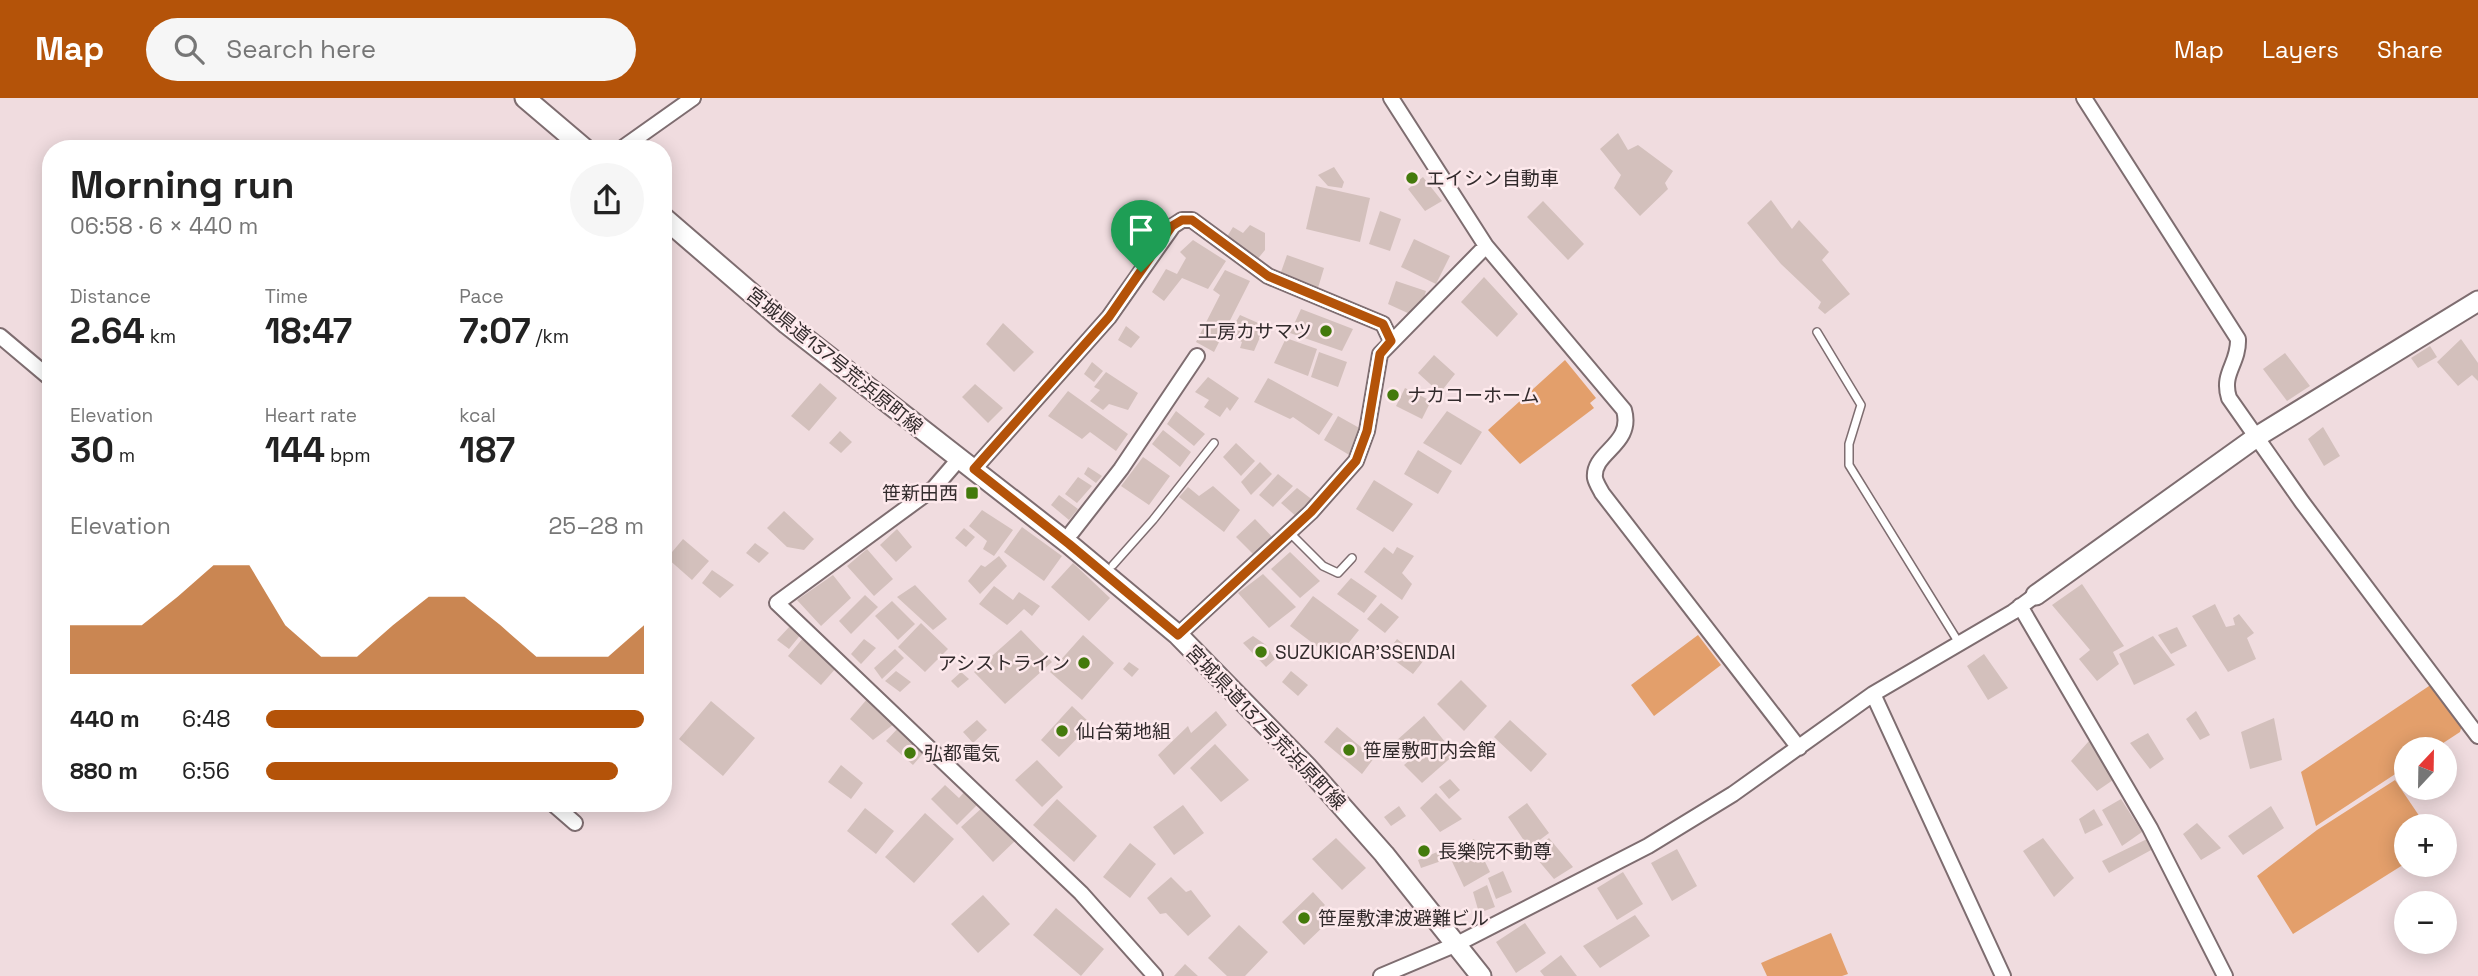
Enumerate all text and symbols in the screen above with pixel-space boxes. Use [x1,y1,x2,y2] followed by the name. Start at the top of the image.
[146,18,636,81] search box
[35,28,104,70] text: Map
[170,30,208,68] icon: search
[226,32,376,66] text: Search here
[2174,34,2224,65] text: Map
[2262,34,2339,65] text: Layers
[2377,34,2443,65] text: Share
[70,161,295,209] text: Morning run
[570,163,644,237] button: share
[1426,166,1559,191] place label: エイシン自動車
[1404,170,1420,186] marker: エイシン自動車
[1111,200,1171,272] pin
[70,211,258,241] text: 06:58 · 6 × 440 m
[1122,211,1160,249] icon: arrive
[741,281,928,439] street label: 宮城県道137号荒浜原町線
[70,284,151,309] text: Distance
[265,284,308,309] text: Time
[459,284,504,309] text: Pace
[70,309,145,353] text: 2.64
[265,309,352,353] text: 18:47
[459,309,531,353] text: 7:07
[1198,319,1312,344] place label: 工房カサマツ
[1318,323,1334,339] marker: 工房カサマツ
[145,324,176,349] text: km
[531,324,569,349] text: /km
[1407,383,1539,408] place label: ナカコーホーム
[1385,387,1401,403] marker: ナカコーホーム
[70,403,153,428] text: Elevation
[265,403,357,428] text: Heart rate
[459,403,496,428] text: kcal
[70,428,114,472] text: 30
[265,428,325,472] text: 144
[459,428,515,472] text: 187
[114,443,135,468] text: m
[325,443,371,468] text: bpm
[882,481,958,506] place label: 笹新田西
[964,485,980,501] marker: 笹新田西
[70,511,171,541] text: Elevation
[549,511,644,541] text: 25–28 m
[1180,639,1351,815] street label: 宮城県道137号荒浜原町線
[1275,640,1456,665] place label: SUZUKICAR’SSENDAI
[1253,644,1269,660] marker: SUZUKICAR’SSENDAI
[938,651,1070,676] place label: アシストライン
[1076,655,1092,671] marker: アシストライン
[70,704,140,734] text: 440 m
[182,704,231,734] text: 6:48
[1076,719,1171,744] place label: 仙台菊地組
[1054,723,1070,739] marker: 仙台菊地組
[2394,737,2457,800] north arrow
[2394,737,2457,954] map controls
[1363,738,1496,763] place label: 笹屋敷町内会館
[924,741,1000,766] place label: 弘都電気
[1341,742,1357,758] marker: 笹屋敷町内会館
[902,745,918,761] marker: 弘都電気
[70,756,138,786] text: 880 m
[182,756,230,786] text: 6:56
[2394,814,2457,877] button: +
[1438,839,1552,864] place label: 長樂院不動尊
[1416,843,1432,859] marker: 長樂院不動尊
[2394,891,2457,954] button: −
[1318,906,1489,931] place label: 笹屋敷津波避難ビル
[1296,910,1312,926] marker: 笹屋敷津波避難ビル

